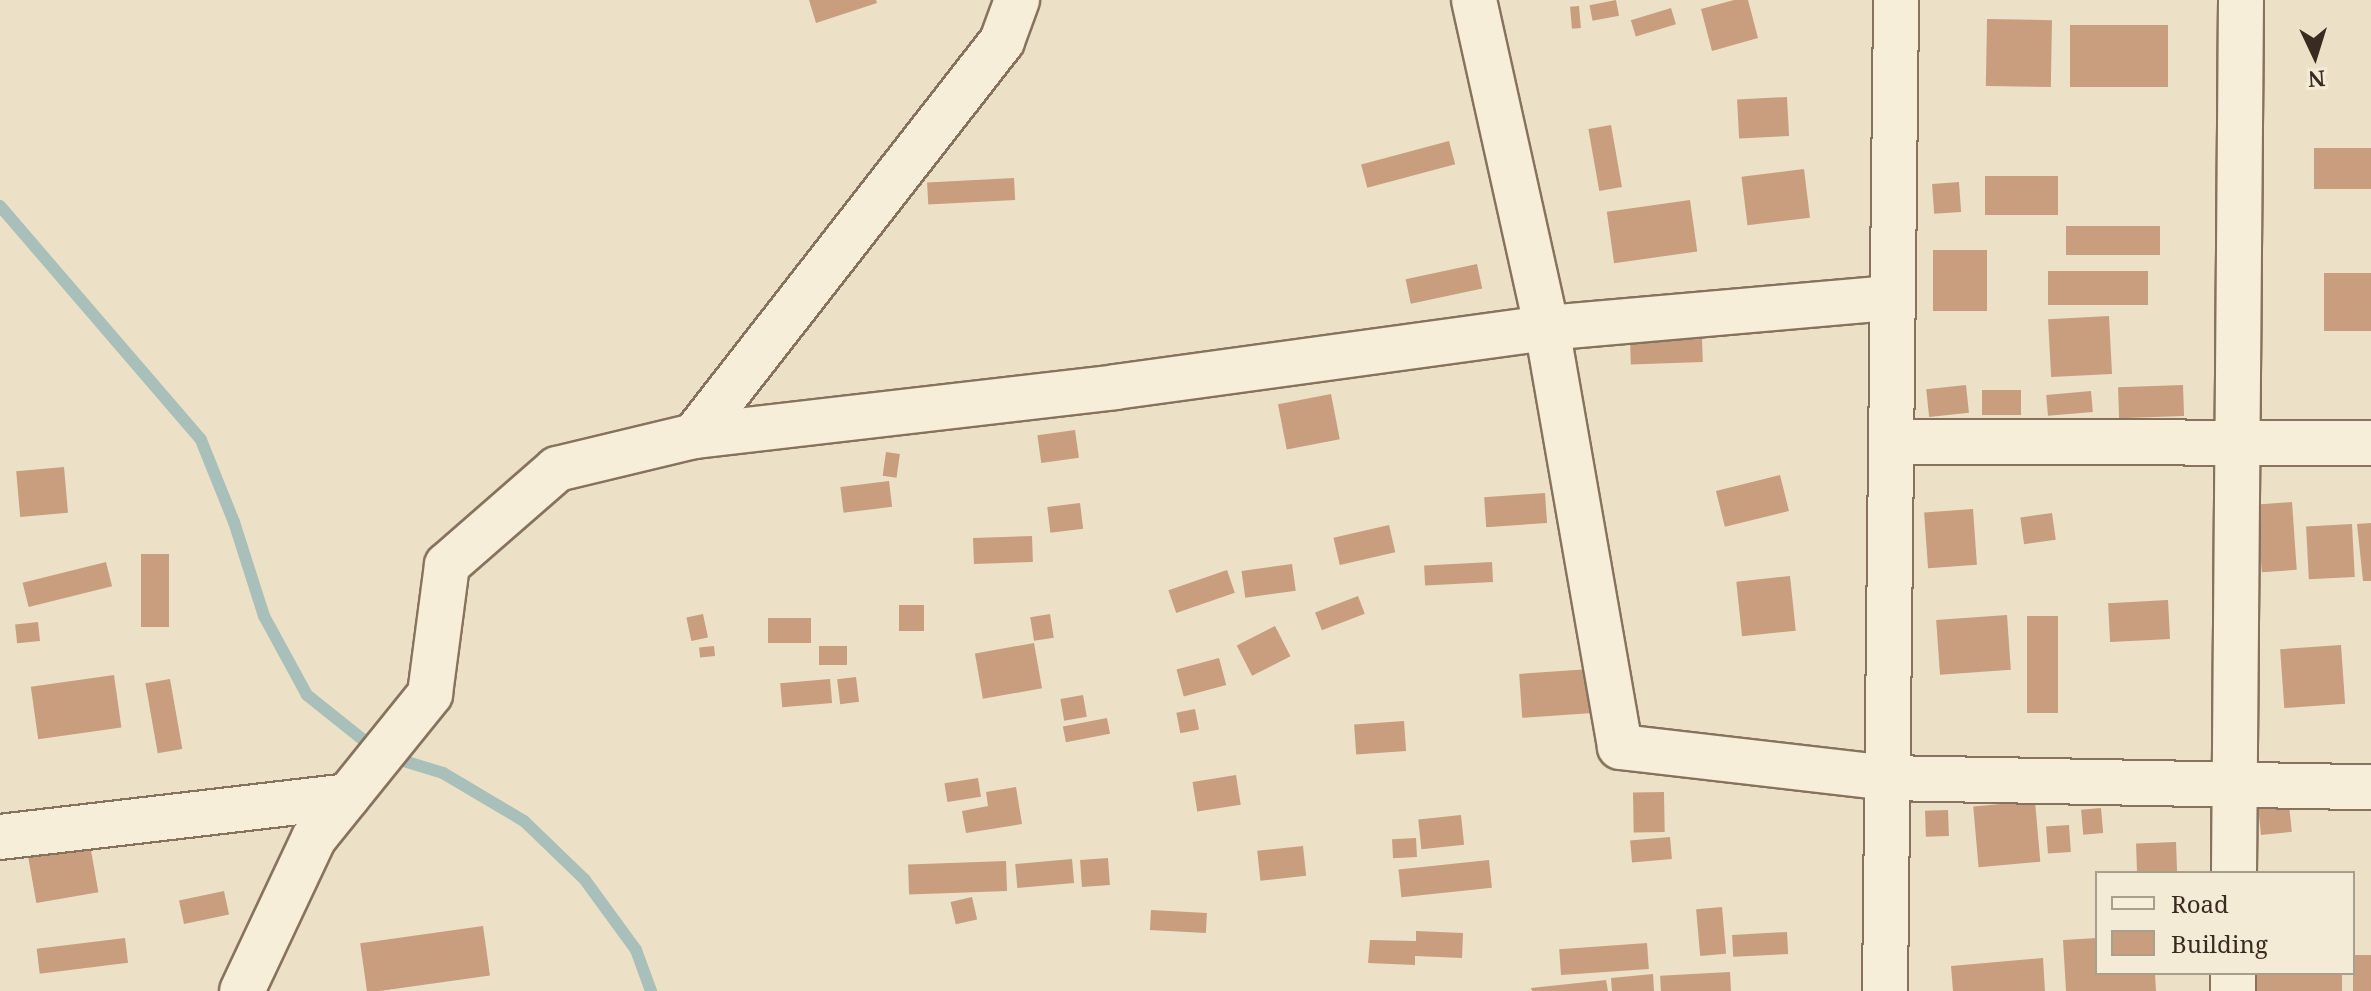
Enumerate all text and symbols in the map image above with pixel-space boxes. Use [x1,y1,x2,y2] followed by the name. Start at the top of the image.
[2275,16,2355,96] north arrow
[2307,64,2326,96] text: N
[2095,871,2355,975] legend
[2171,887,2229,920] text: Road
[2171,927,2268,960] text: Building

